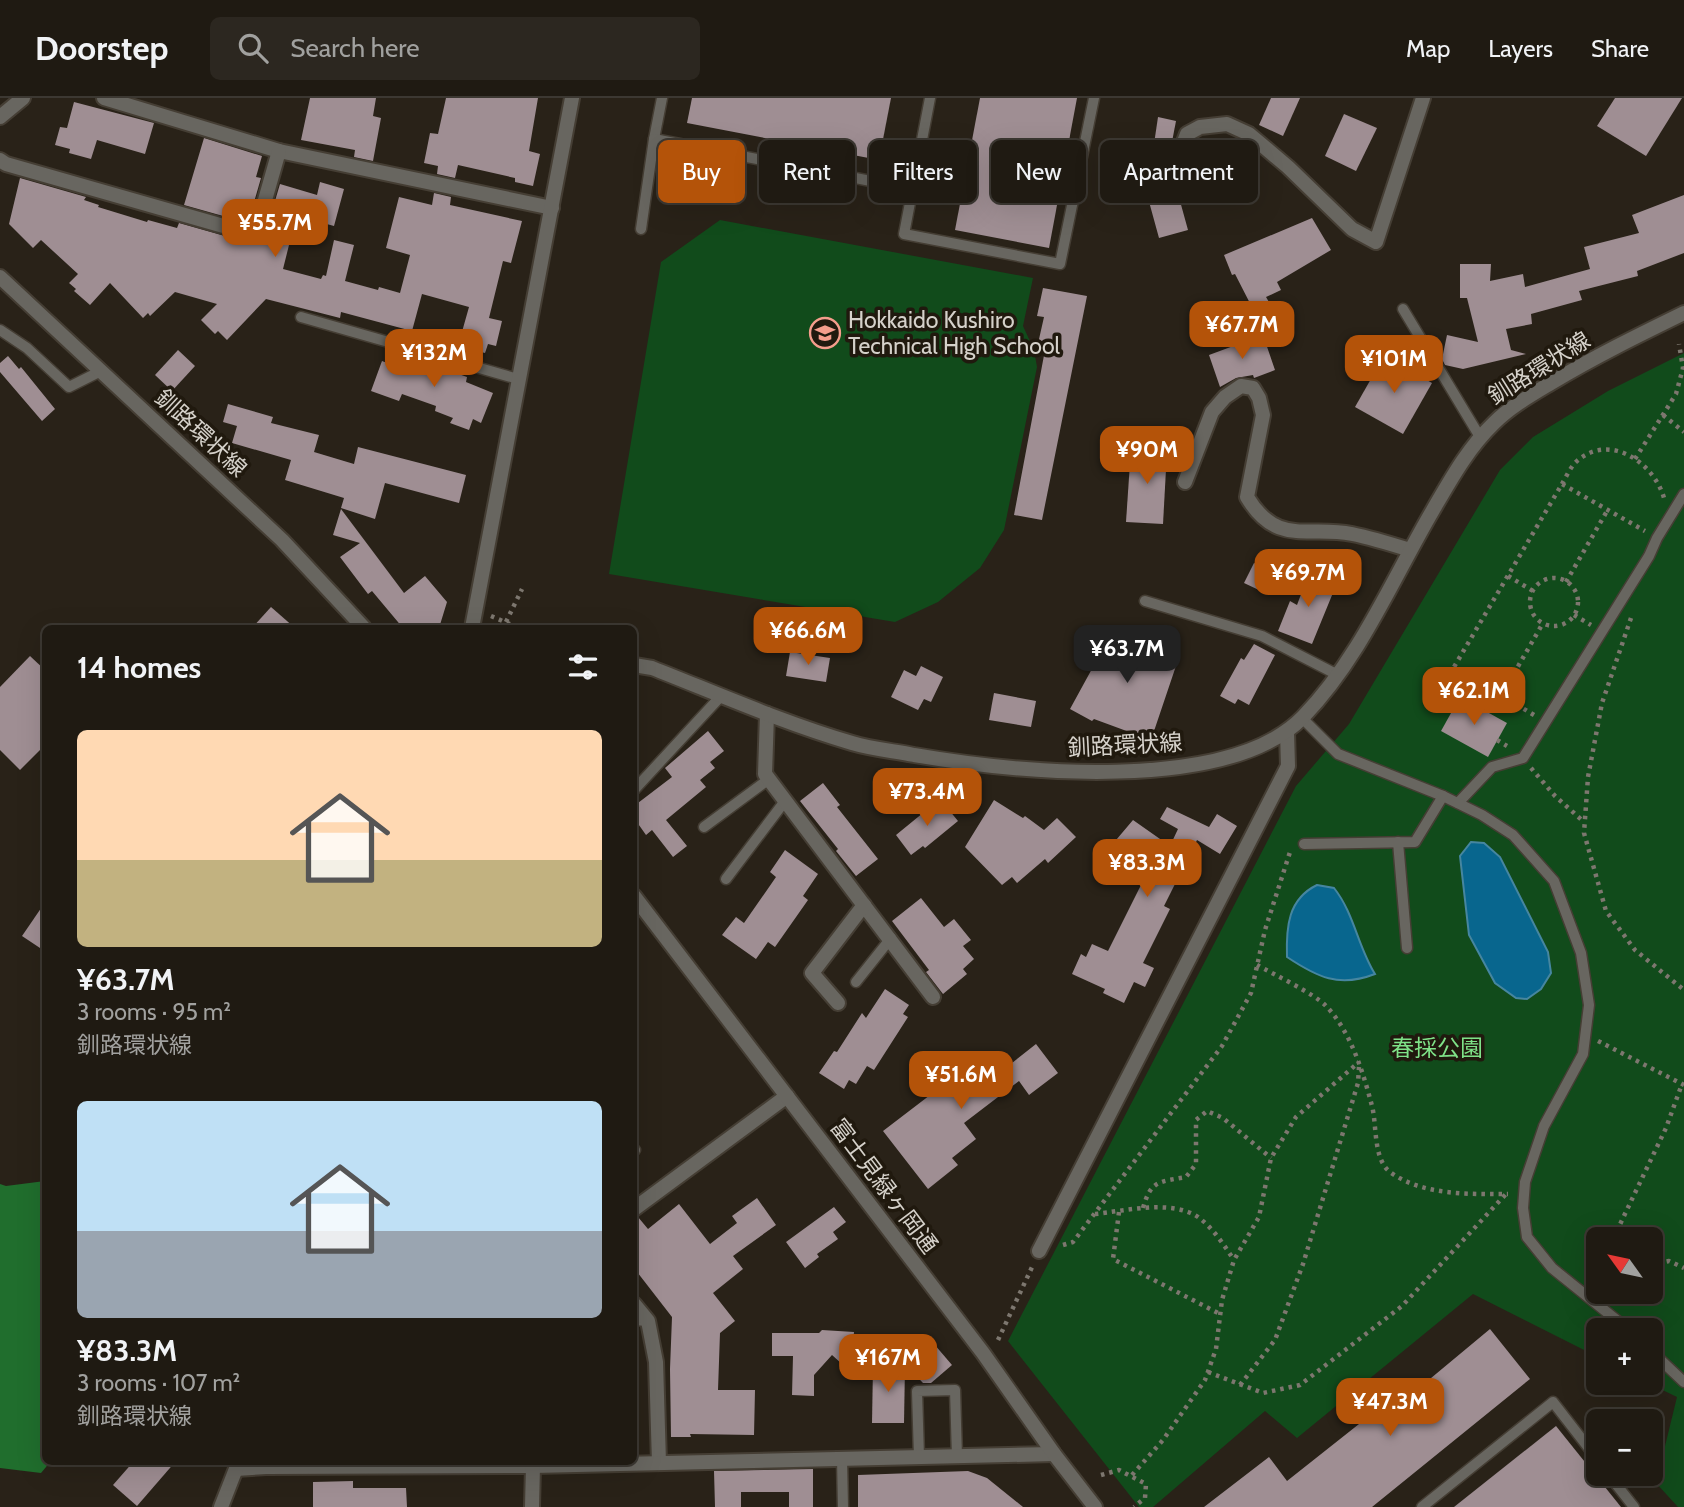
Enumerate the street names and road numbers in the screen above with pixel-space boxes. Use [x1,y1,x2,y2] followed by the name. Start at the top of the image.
[1483,326,1595,410] street label: 釧路環状線
[149,384,253,482] street label: 釧路環状線
[1067,728,1183,762] street label: 釧路環状線
[824,1113,944,1259] street label: 富士見緑ヶ岡通

